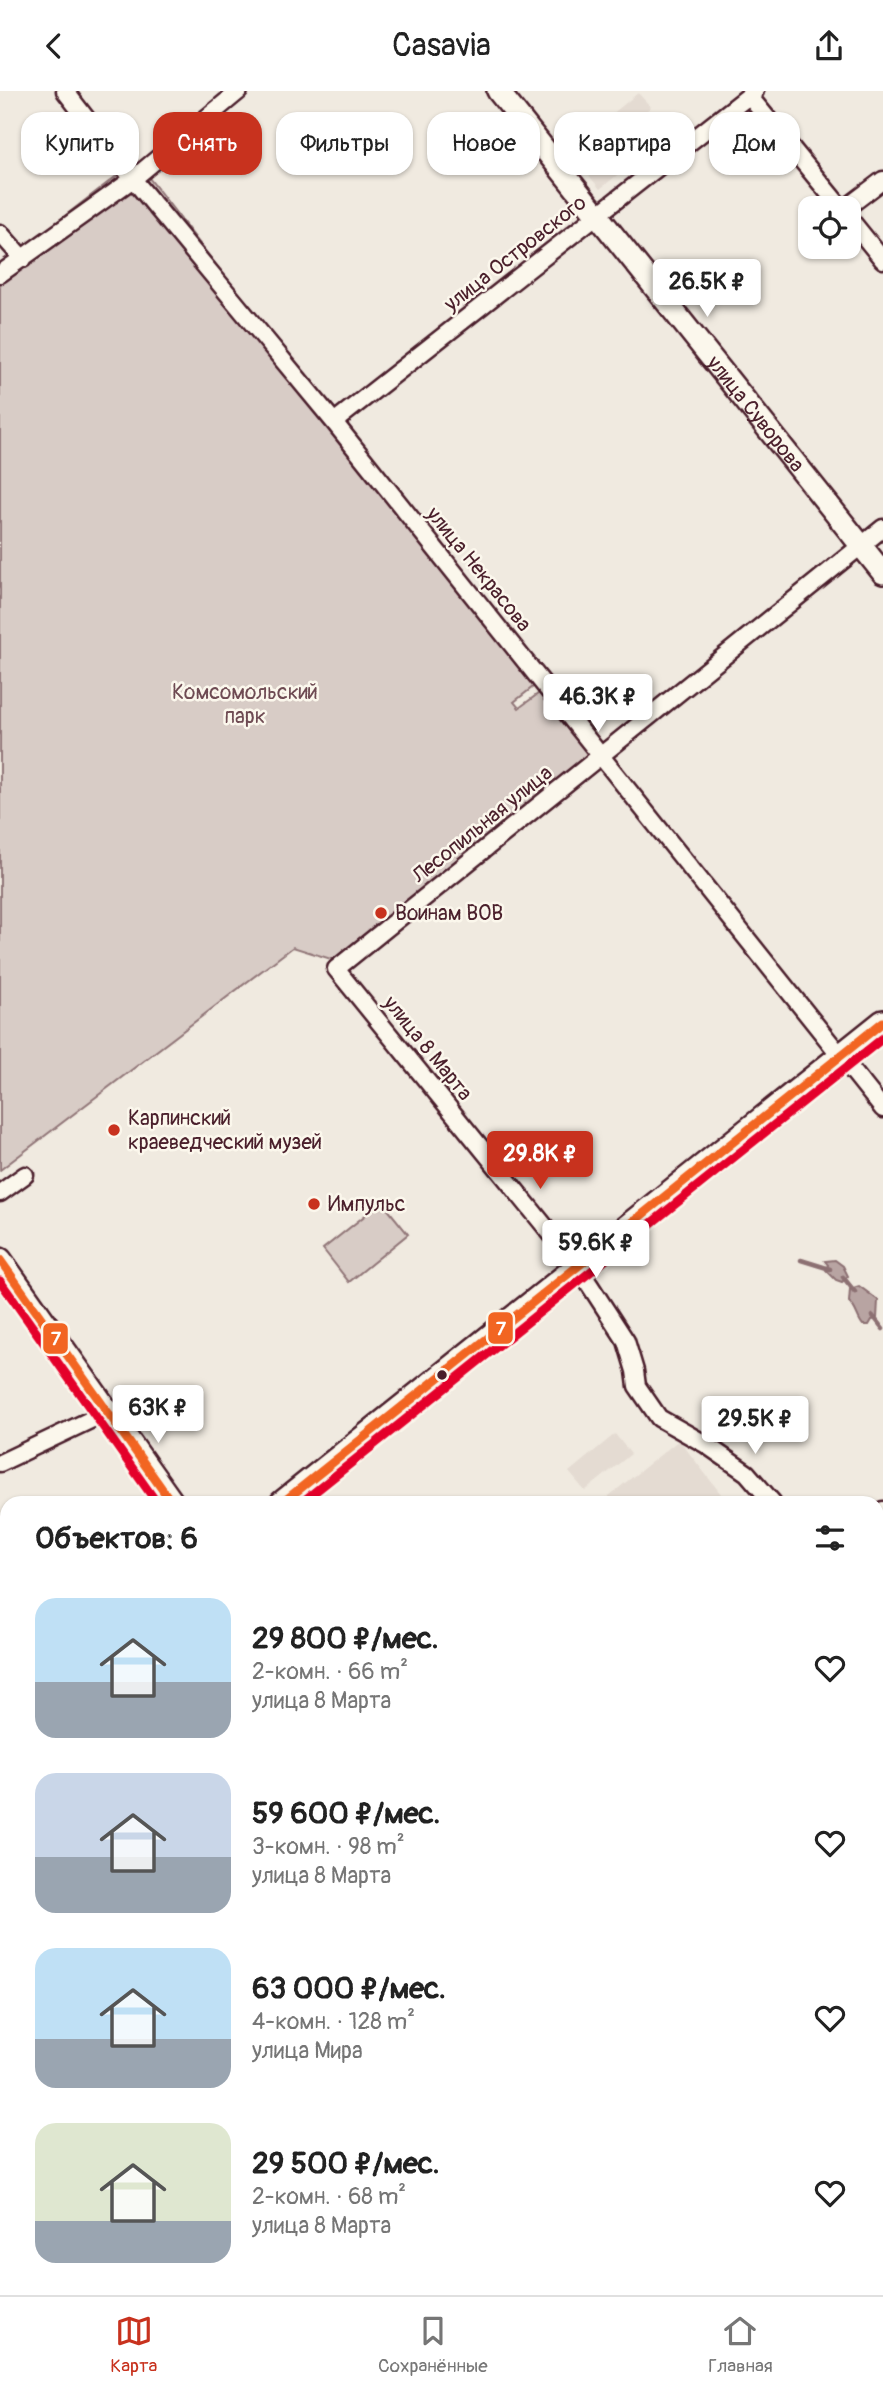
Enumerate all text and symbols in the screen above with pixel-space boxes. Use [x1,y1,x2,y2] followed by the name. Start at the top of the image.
[392,26,491,66] text: Casavia
[35,27,73,65] icon: back
[810,27,848,65] icon: share
[21,112,139,175] chip: Купить
[153,112,262,175] chip: Снять
[276,112,413,175] chip: Фильтры
[427,112,540,175] chip: Новое
[554,112,695,175] chip: Квартира
[709,112,800,175] chip: Дом
[438,189,592,318] street label: улица Островского
[798,196,861,259] map controls
[798,196,861,259] button: locate
[642,259,772,319] pin: 26.5K ₽
[669,267,745,296] text: 26.5K ₽
[700,349,810,478] street label: улица Суворова
[419,501,537,637] street label: улица Некрасова
[533,675,663,734] pin: 46.3K ₽
[172,679,318,730] park label: Комсомольский парк
[559,682,637,711] text: 46.3K ₽
[406,760,558,890] street label: Лесопильная улица
[395,900,503,927] place label: Воинам ВОВ
[373,905,389,921] marker: Воинам ВОВ
[377,990,478,1106] street label: улица 8 Марта
[128,1105,322,1156] place label: Карпинский краеведческий музей
[106,1122,122,1138] marker: Карпинский краеведческий музей
[475,1131,605,1191] pin: 29.8K ₽
[503,1139,577,1168] text: 29.8K ₽
[328,1191,405,1218] place label: Импульс
[306,1196,322,1212] marker: Импульс
[531,1221,661,1280] pin: 59.6K ₽
[558,1228,634,1257] text: 59.6K ₽
[487,1311,514,1345] line badge: 7
[496,1317,507,1341] text: 7
[42,1322,69,1355] line badge: 7
[51,1327,62,1351] text: 7
[435,1368,449,1382] unlabelled marker
[109,1385,207,1445] pin: 63K ₽
[129,1393,187,1422] text: 63K ₽
[690,1397,820,1456] pin: 29.5K ₽
[718,1404,792,1433] text: 29.5K ₽
[811,1519,849,1557] icon: filters
[35,1520,198,1557] text: Объектов: 6
[252,1620,438,1657] text: 29 800 ₽/мес.
[91,1626,175,1710] icon: home
[811,1649,849,1687] icon: heart
[252,1657,408,1686] text: 2-комн. · 66 m²
[252,1686,391,1715] text: улица 8 Марта
[252,1795,440,1832] text: 59 600 ₽/мес.
[91,1801,175,1885] icon: home
[811,1824,849,1862] icon: heart
[252,1832,405,1861] text: 3-комн. · 98 m²
[252,1861,391,1890] text: улица 8 Марта
[252,1970,446,2007] text: 63 000 ₽/мес.
[91,1976,175,2060] icon: home
[811,1999,849,2037] icon: heart
[252,2007,415,2036] text: 4-комн. · 128 m²
[252,2036,363,2065] text: улица Мира
[252,2145,440,2182] text: 29 500 ₽/мес.
[91,2151,175,2235] icon: home
[811,2174,849,2212] icon: heart
[252,2182,406,2211] text: 2-комн. · 68 m²
[252,2211,391,2240] text: улица 8 Марта
[110,2312,157,2378] tab: Карта
[378,2312,488,2378] tab: Сохранённые
[708,2312,773,2378] tab: Главная

